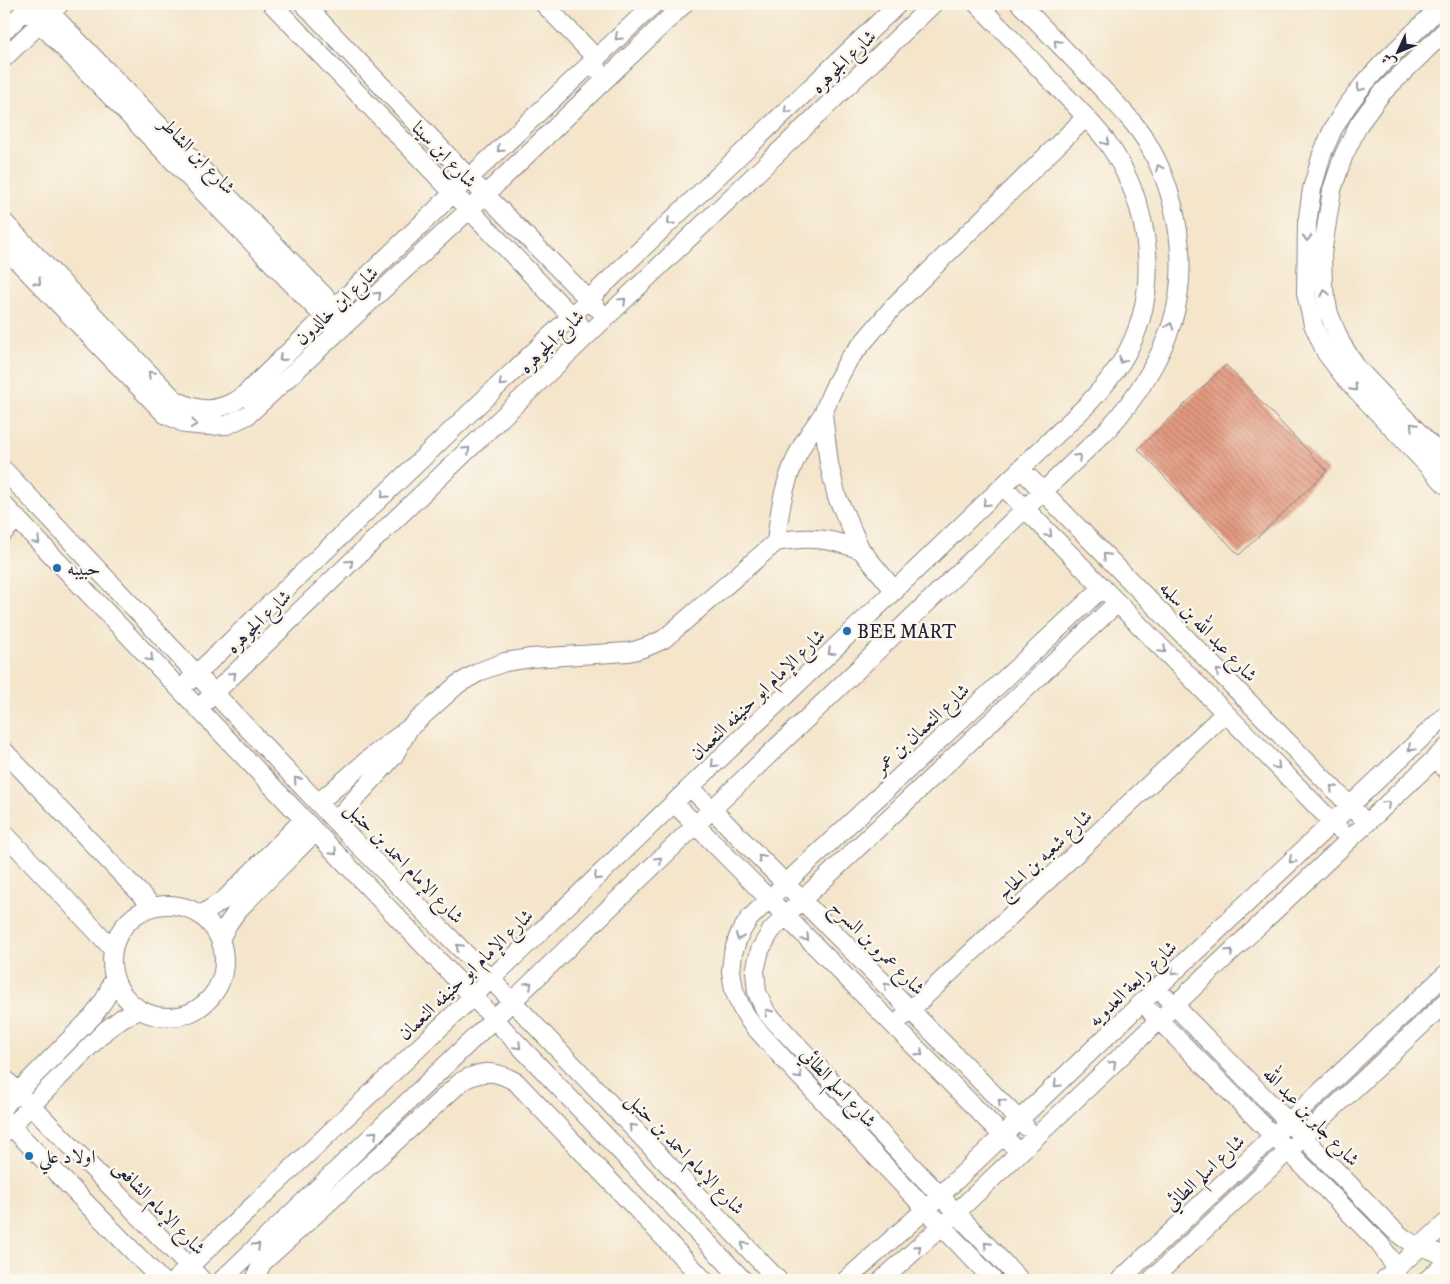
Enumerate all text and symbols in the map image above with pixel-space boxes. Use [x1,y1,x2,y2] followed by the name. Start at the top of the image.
[807,25,884,101] street label: شارع الجوهره
[1372,28,1422,78] north arrow
[615,31,624,40] one-way arrow
[1054,39,1063,48] one-way arrow
[1378,49,1401,72] text: ش
[1358,82,1366,91] one-way arrow
[784,104,793,113] one-way arrow
[151,111,240,202] street label: شارع ابن الشاطر
[404,117,481,195] street label: شارع ابن سينا
[1100,136,1109,146] one-way arrow
[497,143,506,152] one-way arrow
[1155,164,1166,173] one-way arrow
[666,217,675,226] one-way arrow
[1301,235,1312,243] one-way arrow
[291,262,386,353] street label: شارع ابن خالدون
[32,276,41,285] one-way arrow
[1320,289,1331,298] one-way arrow
[372,292,381,301] one-way arrow
[617,298,626,307] one-way arrow
[515,305,592,381] street label: شارع الجوهره
[1164,322,1174,331] one-way arrow
[278,352,287,361] one-way arrow
[1118,355,1128,364] one-way arrow
[148,371,157,380] one-way arrow
[498,377,507,386] one-way arrow
[1348,382,1357,391] one-way arrow
[190,419,199,429] one-way arrow
[1409,423,1418,432] one-way arrow
[462,447,471,456] one-way arrow
[1072,454,1081,463] one-way arrow
[381,489,390,498] one-way arrow
[983,497,992,506] one-way arrow
[1043,528,1052,537] one-way arrow
[32,535,41,544] one-way arrow
[1103,552,1112,561] one-way arrow
[67,558,101,581] place label: حبيبه
[344,560,353,569] one-way arrow
[51,562,63,574] marker: حبيبه
[1152,574,1265,689] street label: شارع عبد الله بن سلمه
[222,585,299,661] street label: شارع الجوهره
[857,621,957,644] place label: BEE MART
[686,625,833,769] street label: شارع الإمام ابو حنيفه النعمان
[841,625,853,637] marker: BEE MART
[1157,644,1166,653] one-way arrow
[828,646,837,655] one-way arrow
[144,653,153,662] one-way arrow
[1216,669,1225,678] one-way arrow
[227,672,236,681] one-way arrow
[868,679,977,783] street label: شارع النعمان بن عمر
[1407,743,1416,752] one-way arrow
[711,759,720,768] one-way arrow
[1271,760,1280,769] one-way arrow
[294,777,303,786] one-way arrow
[1330,785,1339,794] one-way arrow
[337,797,468,932] street label: شارع الإمام احمد بن حنبل
[1381,801,1390,810] one-way arrow
[993,805,1101,909] street label: شارع شعبه بن الحاج
[328,846,337,855] one-way arrow
[1289,854,1298,863] one-way arrow
[757,855,766,864] one-way arrow
[653,857,662,866] one-way arrow
[594,871,603,880] one-way arrow
[821,896,929,1004] street label: شارع عمرو بن السرح
[394,905,541,1049] street label: شارع الإمام ابو حنيفه النعمان
[734,932,745,941] one-way arrow
[800,932,809,941] one-way arrow
[1084,936,1184,1034] street label: شارع رابعة العدويه
[456,944,465,953] one-way arrow
[1225,949,1234,958] one-way arrow
[1171,966,1180,975] one-way arrow
[523,982,532,991] one-way arrow
[884,983,893,992] one-way arrow
[765,1008,774,1018] one-way arrow
[513,1040,522,1049] one-way arrow
[790,1043,881,1138] street label: شارع اسلم الطائي
[915,1047,924,1056] one-way arrow
[1256,1060,1367,1174] street label: شارع جابر بن عبد الله
[1107,1061,1116,1070] one-way arrow
[793,1070,802,1079] one-way arrow
[1053,1078,1062,1087] one-way arrow
[618,1088,749,1223] street label: شارع الإمام احمد بن حنبل
[998,1099,1007,1108] one-way arrow
[629,1124,638,1133] one-way arrow
[1160,1130,1255,1221] street label: شارع اسلم الطائي
[368,1131,377,1140] one-way arrow
[39,1146,96,1175] place label: اولاد علي
[23,1150,35,1162] marker: اولاد علي
[105,1156,210,1263] street label: شارع الإمام الشافعى
[984,1241,993,1250] one-way arrow
[741,1242,750,1251] one-way arrow
[251,1243,260,1252] one-way arrow
[913,1244,922,1253] one-way arrow

